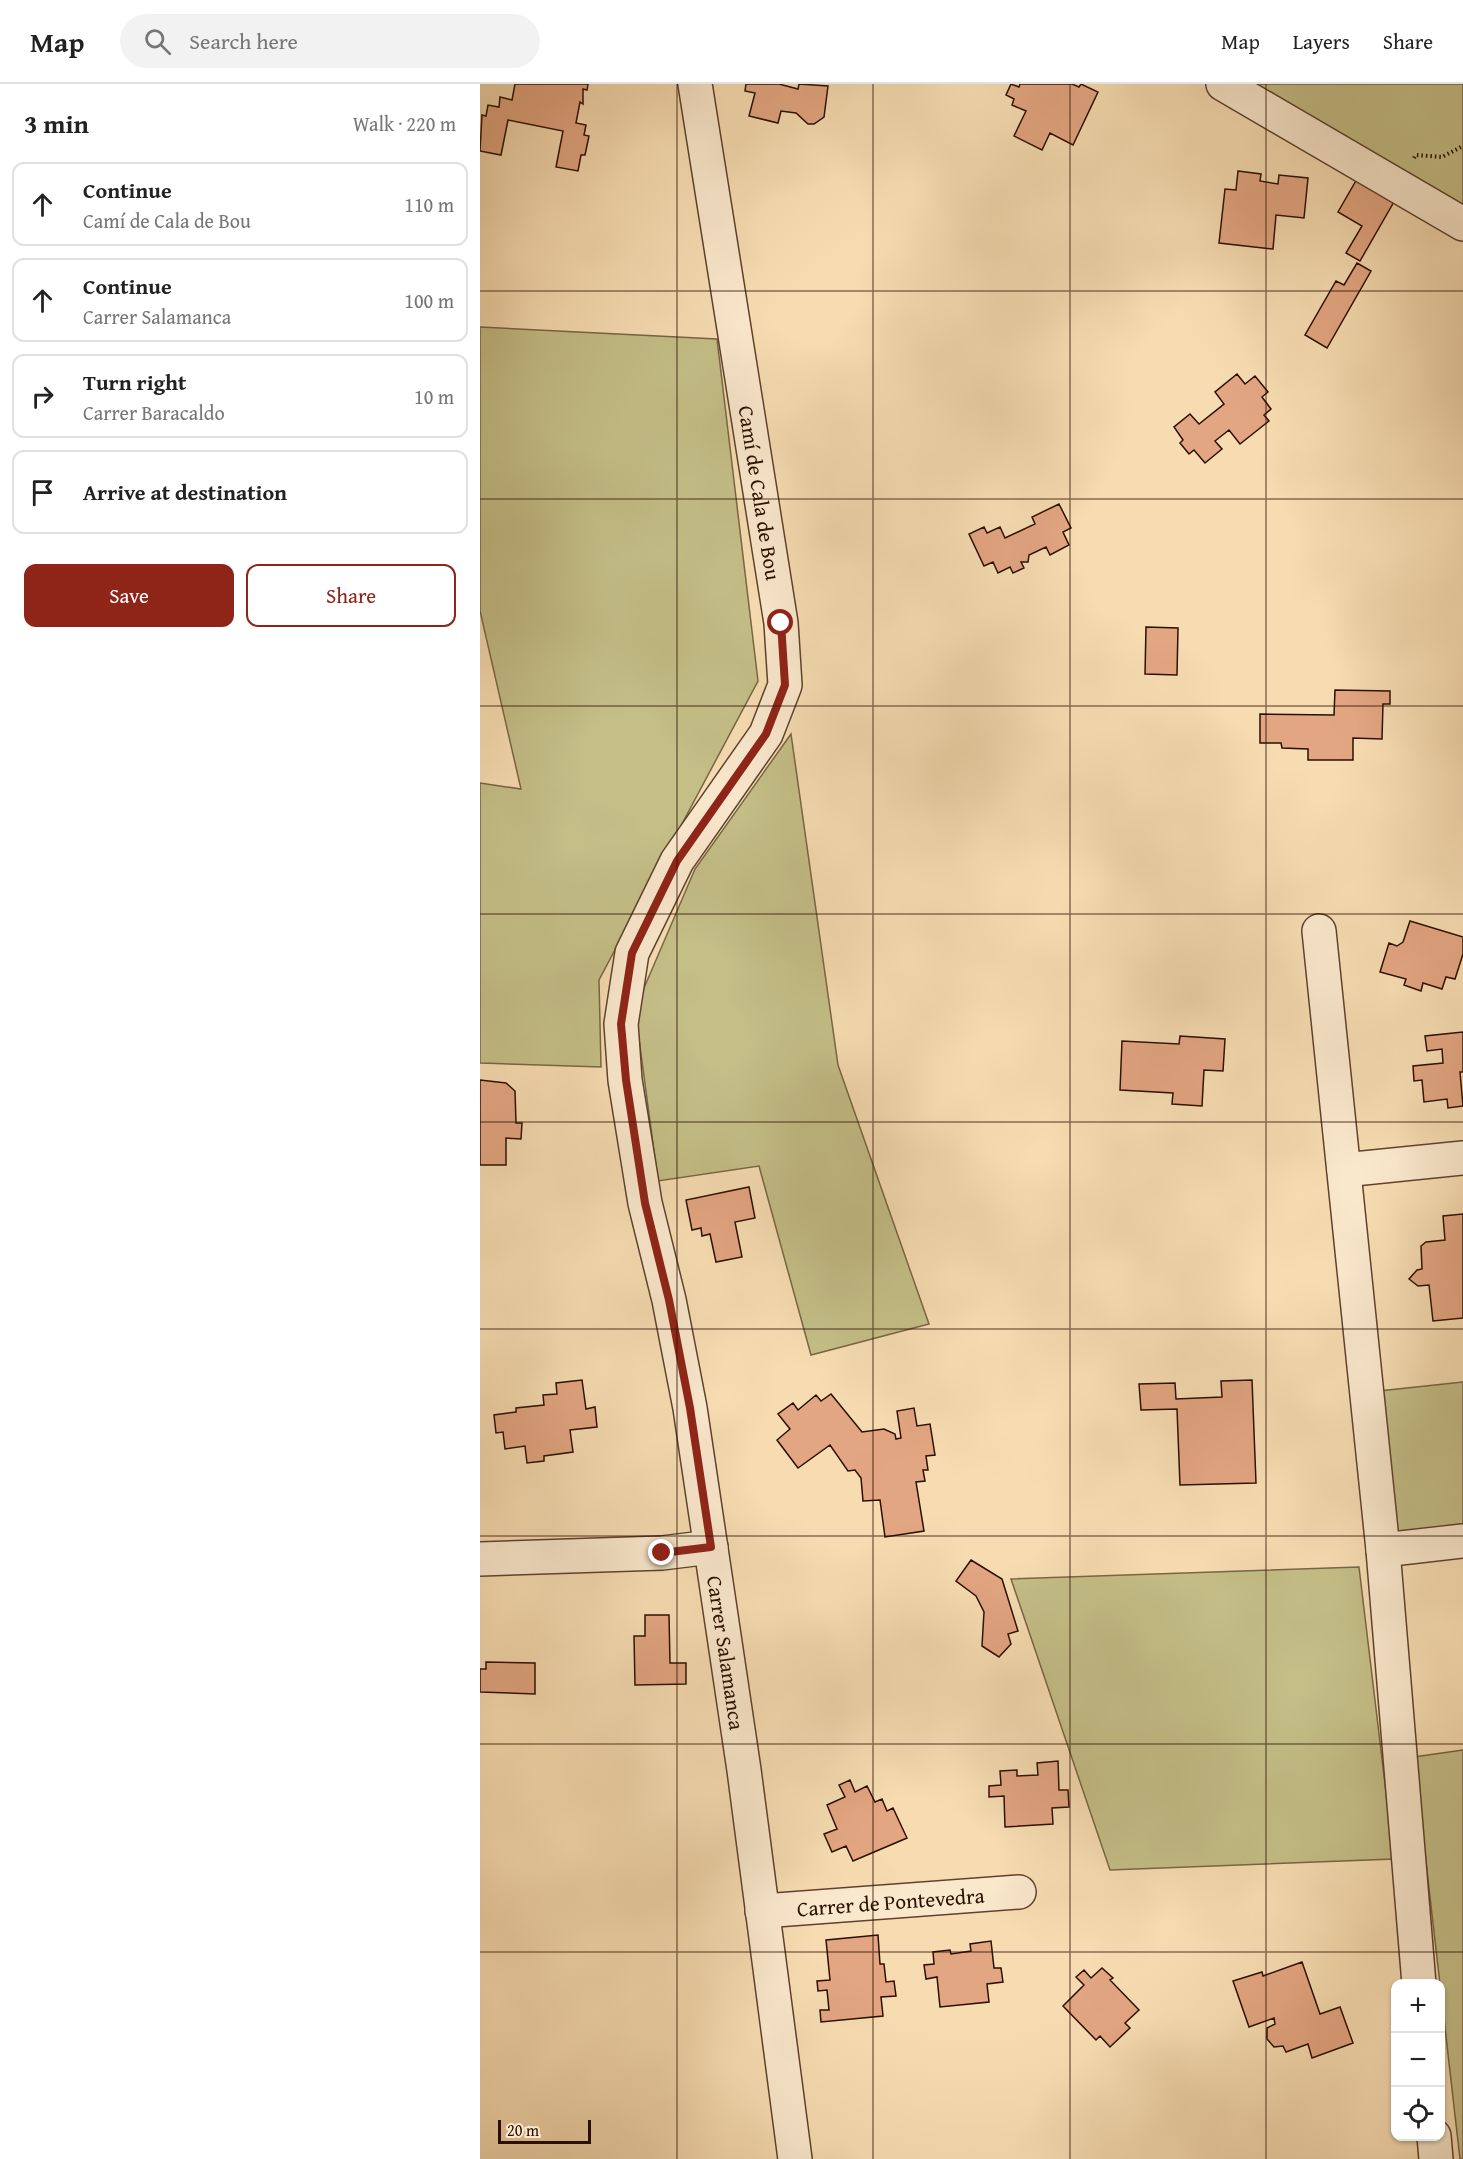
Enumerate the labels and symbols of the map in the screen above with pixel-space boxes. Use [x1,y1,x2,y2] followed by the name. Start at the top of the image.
[731,403,790,583] street label: Camí de Cala de Bou
[767,609,793,635] route start
[648,1539,674,1565] route end
[700,1573,753,1732] street label: Carrer Salamanca
[796,1879,985,1924] street label: Carrer de Pontevedra
[498,2117,591,2144] scale bar

